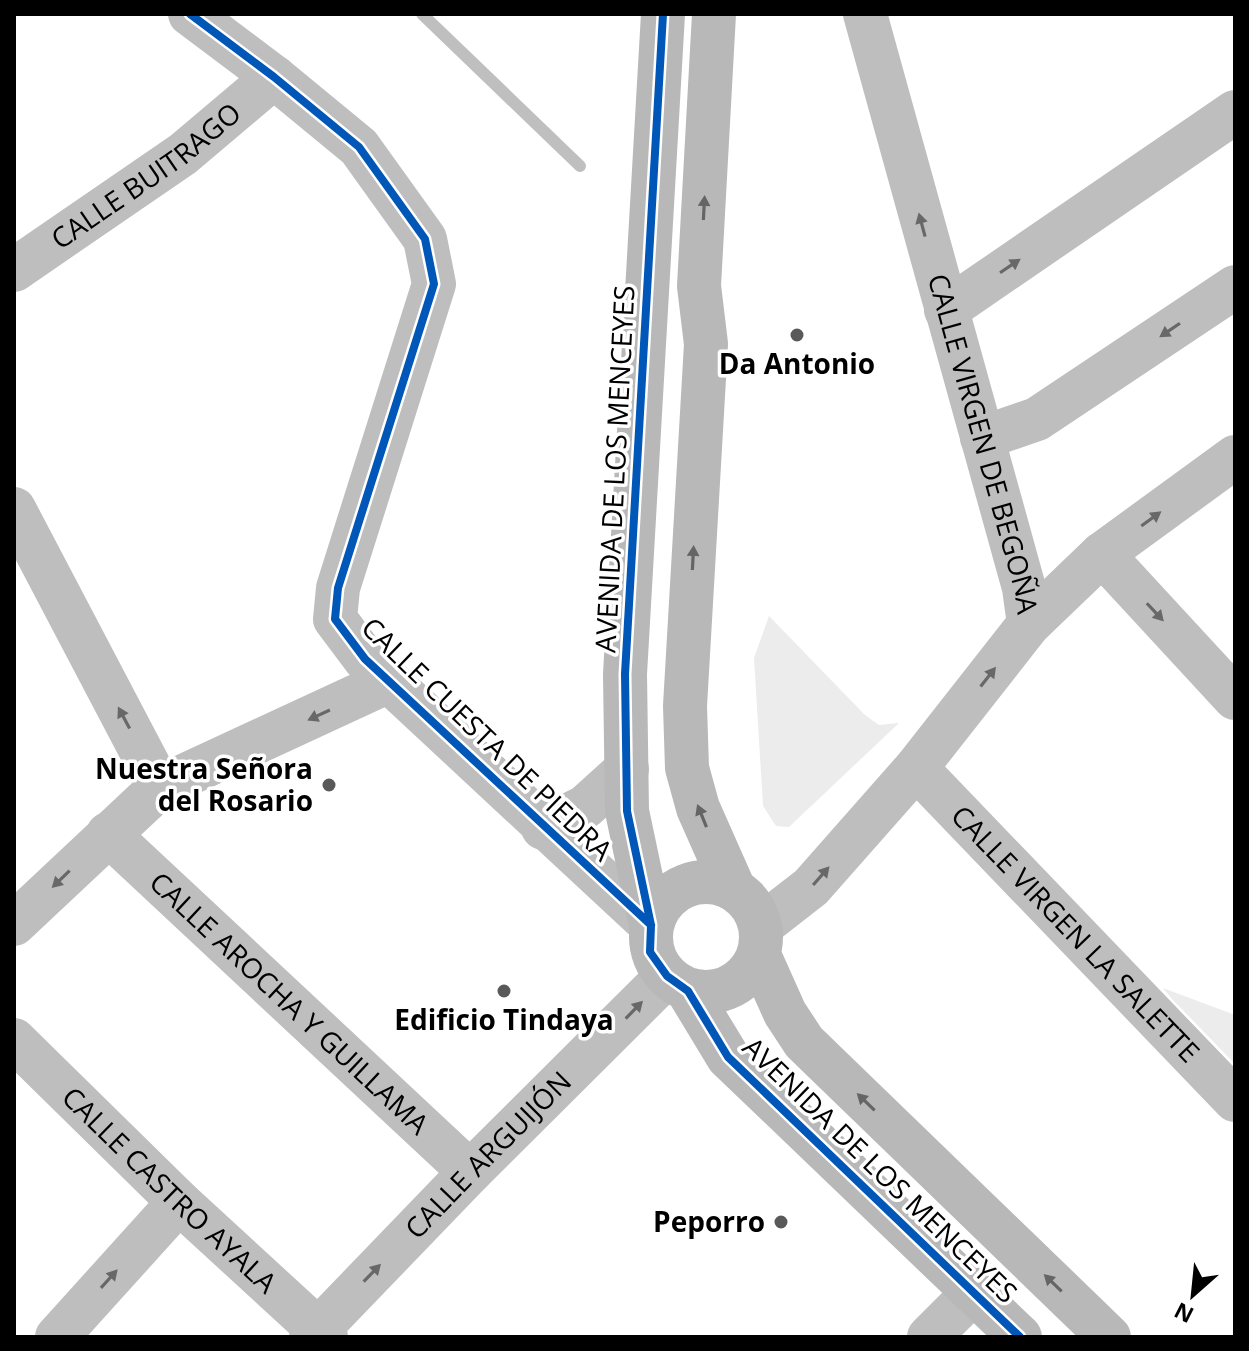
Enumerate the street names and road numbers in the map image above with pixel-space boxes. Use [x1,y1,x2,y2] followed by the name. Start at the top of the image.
[43,93,248,257] street label: CALLE BUITRAGO
[920,269,1047,617] street label: CALLE VIRGEN DE BEGOÑA
[585,284,643,654] street label: AVENIDA DE LOS MENCEYES
[354,608,622,869] street label: CALLE CUESTA DE PIEDRA
[944,796,1209,1070] street label: CALLE VIRGEN LA SALETTE
[142,863,438,1142] street label: CALLE AROCHA Y GUILLAMA
[735,1028,1026,1311] street label: AVENIDA DE LOS MENCEYES
[396,1062,579,1246] street label: CALLE ARGUIJÓN
[54,1078,286,1301] street label: CALLE CASTRO AYALA

